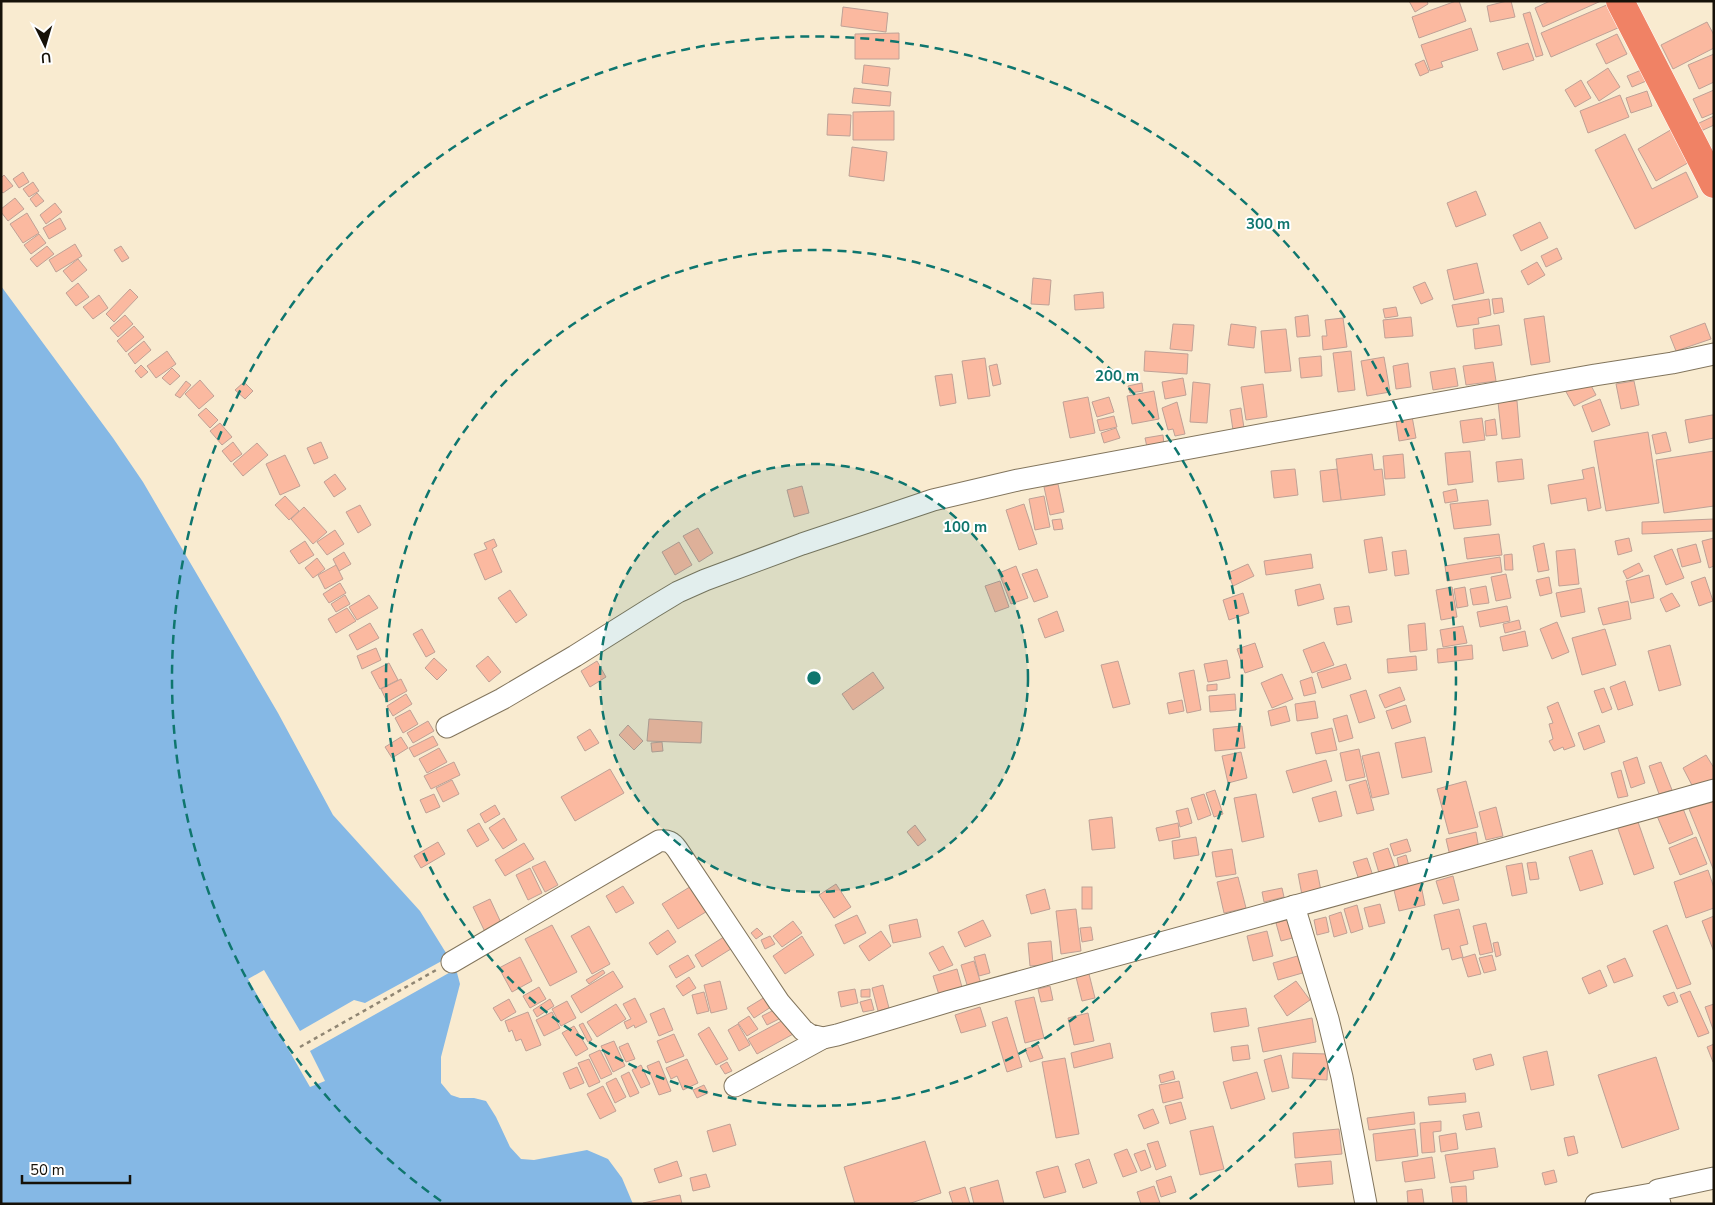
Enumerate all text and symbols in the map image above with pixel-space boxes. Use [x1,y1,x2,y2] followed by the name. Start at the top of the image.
[20,20,70,70] north arrow
[40,48,52,67] text: U
[1246,214,1290,234] text: 300 m
[1095,366,1139,386] text: 200 m
[943,517,987,537] text: 100 m
[805,669,823,687] centre of rings
[22,1152,130,1184] scale bar
[30,1160,65,1180] text: 50 m

